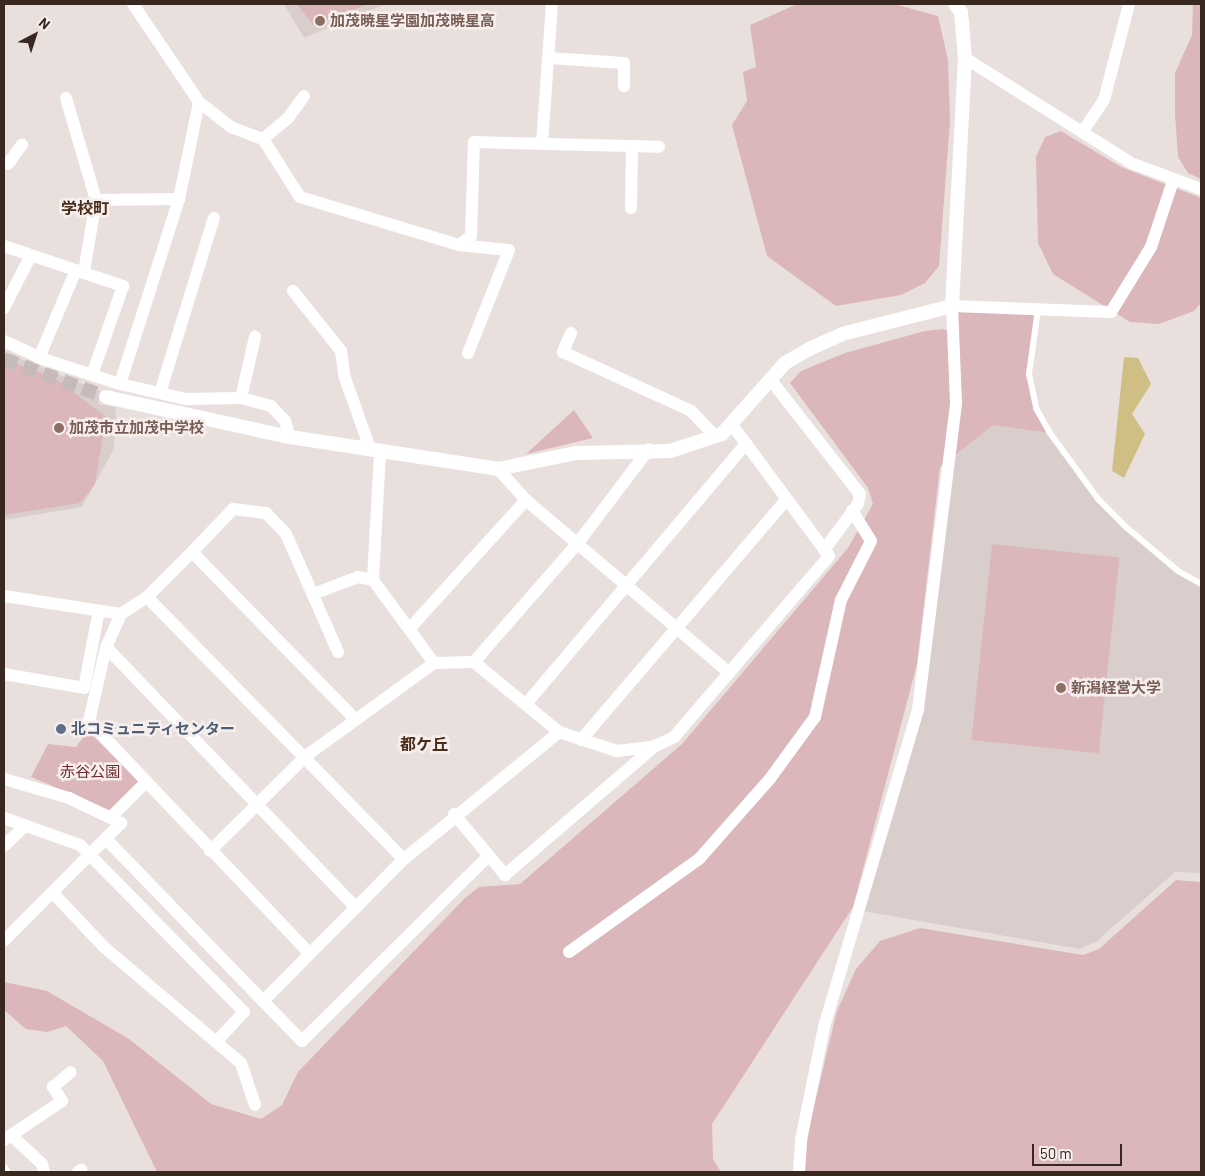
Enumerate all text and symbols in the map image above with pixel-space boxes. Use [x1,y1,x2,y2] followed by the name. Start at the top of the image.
[10,10,60,60] north arrow
[330,12,495,30] place label: 加茂暁星学園加茂暁星高
[36,14,54,33] text: N
[314,15,326,27] marker: 加茂暁星学園加茂暁星高
[61,198,109,218] district label: 学校町
[69,419,204,437] place label: 加茂市立加茂中学校
[53,422,65,434] marker: 加茂市立加茂中学校
[1071,679,1161,697] place label: 新潟経営大学
[1055,682,1067,694] marker: 新潟経営大学
[71,720,236,738] place label: 北コミュニティセンター
[55,723,67,735] marker: 北コミュニティセンター
[400,734,448,754] district label: 都ケ丘
[60,763,120,781] park label: 赤谷公園
[1035,1134,1125,1166] scale bar
[1040,1144,1072,1162] text: 50 m

